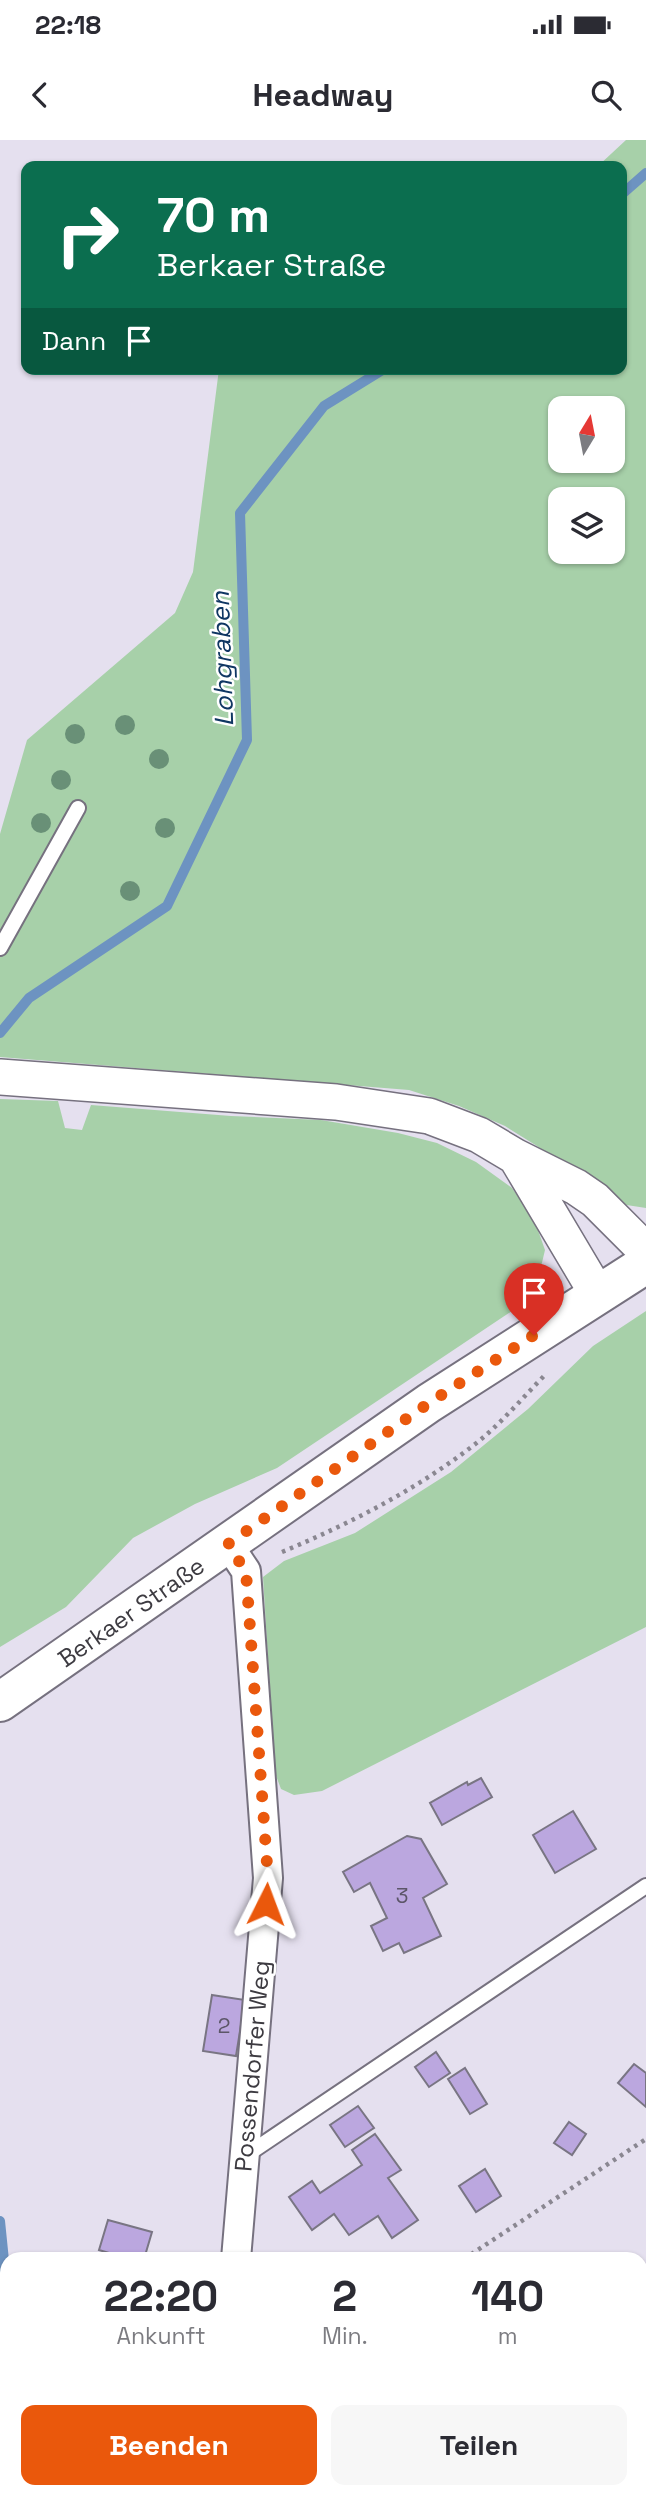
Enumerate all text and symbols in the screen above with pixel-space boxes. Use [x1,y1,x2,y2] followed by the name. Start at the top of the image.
[35,8,101,42] text: 22:18
[253,75,393,115] text: Headway
[21,76,59,114] icon: back
[587,76,625,114] icon: search
[157,184,270,246] text: 70 m
[42,189,133,280] icon: right
[157,245,386,285] text: Berkaer Straße
[120,322,158,360] icon: arrive
[42,324,106,358] text: Dann
[548,396,625,472] north arrow
[548,396,625,564] map controls
[548,487,625,564] button: layers
[203,590,241,727] water label: Lohgraben
[504,1263,564,1335] pin
[515,1274,553,1312] icon: arrive
[52,1550,210,1674] street label: Berkaer Straße
[229,1867,303,1941] position arrow
[396,1882,408,1909] house number: 3
[227,1959,277,2173] street label: Possendorfer Weg
[218,2012,230,2039] house number: 2
[104,2270,218,2323] text: 22:20
[332,2270,357,2323] text: 2
[471,2270,544,2323] text: 140
[116,2321,206,2351] text: Ankunft
[322,2321,368,2351] text: Min.
[498,2321,518,2351] text: m
[21,2405,317,2485] button: Beenden
[331,2405,627,2485] button: Teilen

